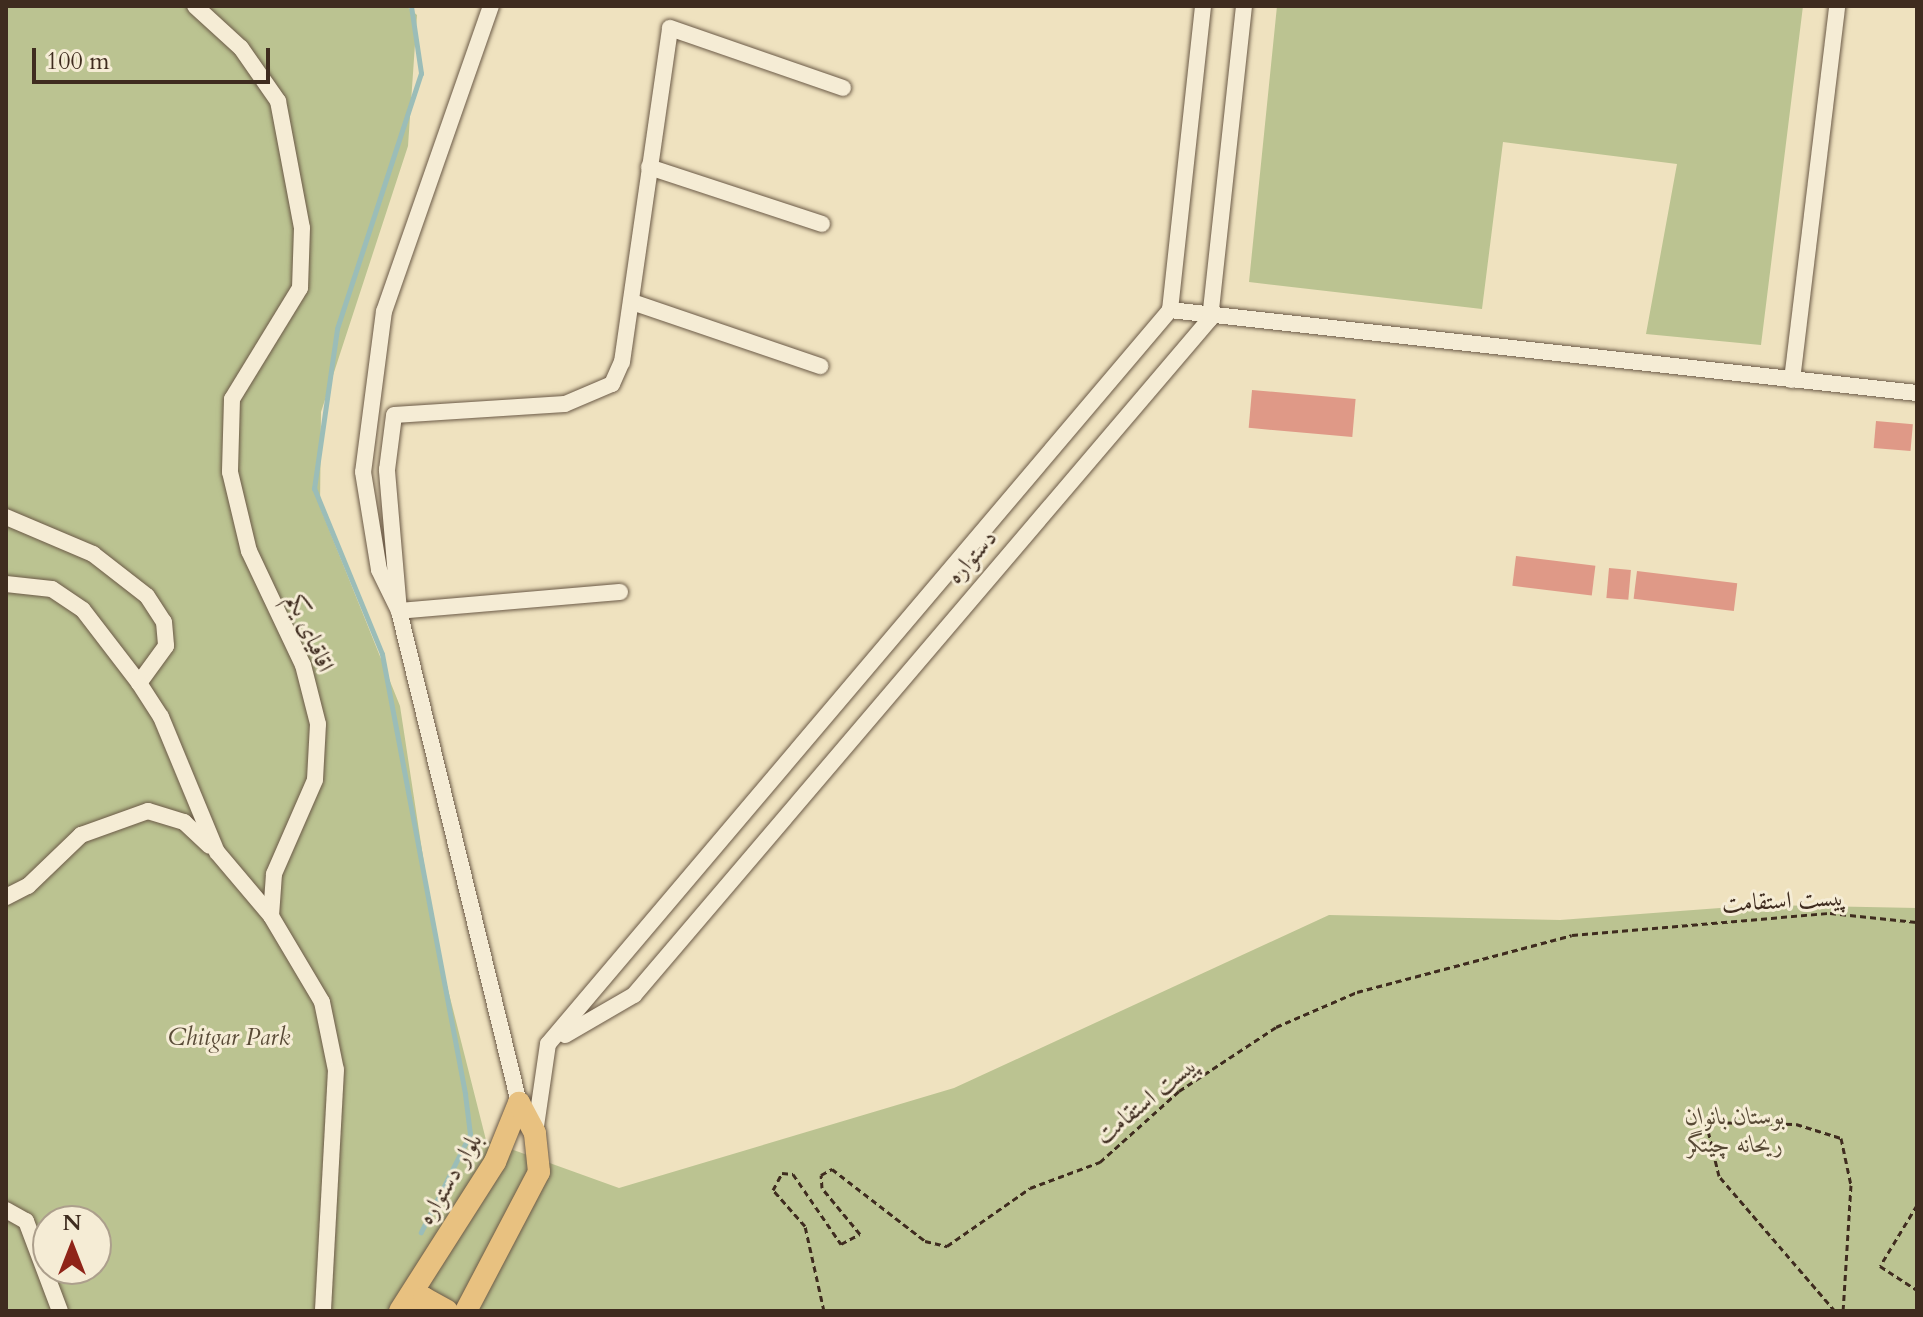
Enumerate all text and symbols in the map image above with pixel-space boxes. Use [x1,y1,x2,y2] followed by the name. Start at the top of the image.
[36,32,274,82] scale bar
[46,45,110,78] text: 100 m
[941,524,1003,590] street label: دستواره
[280,590,340,676] street label: اقاقیای یکم
[1721,883,1847,919] street label: پیست استقامت
[168,1024,290,1052] park label: Chitgar Park
[1090,1050,1204,1150] street label: پیست استقامت
[1685,1103,1785,1159] park label: بوستان بانوان ریحانه چیتگر
[411,1128,489,1230] street label: بلوار دستواره
[32,1205,112,1285] north arrow
[62,1208,82,1238] text: N

